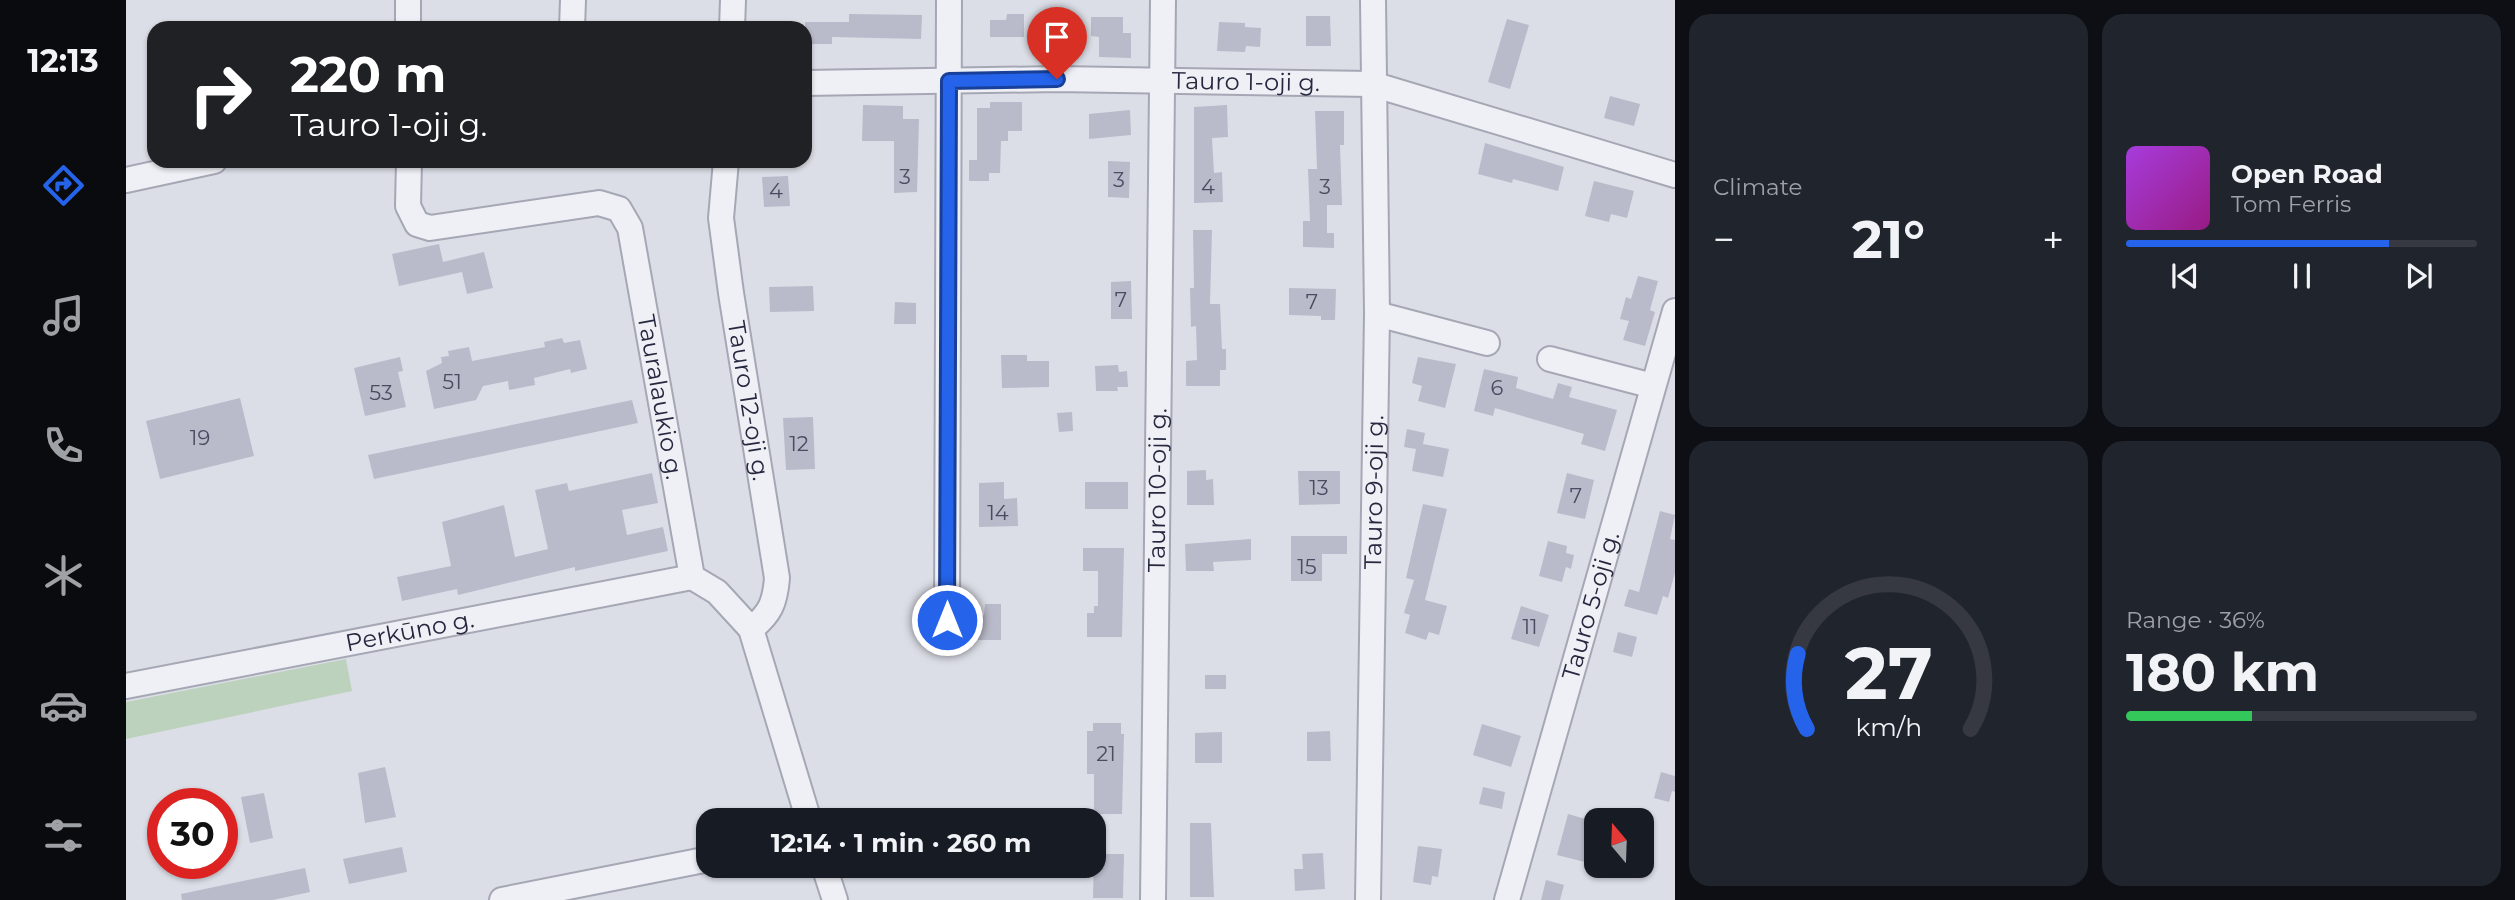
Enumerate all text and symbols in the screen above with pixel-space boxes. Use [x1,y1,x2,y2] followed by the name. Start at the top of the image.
[1027,7,1087,79] pin
[1038,18,1076,56] icon: arrive
[27,41,99,80] text: 12:13
[290,45,446,104] text: 220 m
[175,49,266,140] icon: right
[1172,66,1320,97] street label: Tauro 1-oji g.
[290,105,487,144] text: Tauro 1-oji g.
[2231,158,2383,190] text: Open Road
[39,161,88,210] icon: directions
[899,164,911,189] house number: 3
[1113,167,1125,192] house number: 3
[1713,173,1802,201] text: Climate
[1201,174,1215,199] house number: 4
[1319,174,1331,199] house number: 3
[769,178,783,203] house number: 4
[2231,190,2351,218] text: Tom Ferris
[1852,208,1925,271] text: 21°
[1713,216,1735,263] text: −
[2042,216,2064,263] text: +
[2166,257,2204,295] icon: previous
[2283,257,2321,295] icon: pause
[2400,257,2438,295] icon: next
[1115,287,1127,312] house number: 7
[1306,289,1318,314] house number: 7
[39,291,88,340] icon: music
[632,312,689,481] street label: Tauralaukio g.
[722,319,776,483] street label: Tauro 12-oji g.
[442,369,462,394] house number: 51
[1491,375,1504,400] house number: 6
[369,380,393,405] house number: 53
[1142,408,1172,572] street label: Tauro 10-oji g.
[1358,415,1389,569] street label: Tauro 9-oji g.
[39,421,88,470] icon: phone
[190,425,210,450] house number: 19
[789,431,809,456] house number: 12
[1309,475,1329,500] house number: 13
[1570,483,1582,508] house number: 7
[987,500,1009,525] house number: 14
[1556,528,1625,683] street label: Tauro 5-oji g.
[39,551,88,600] icon: climate
[1297,554,1317,579] house number: 15
[910,583,984,657] position arrow
[343,604,476,657] street label: Perkūno g.
[2126,606,2265,634] text: Range · 36%
[1522,614,1538,639] house number: 11
[1844,630,1933,718] text: 27
[2126,641,2319,704] text: 180 km
[39,681,88,730] icon: car
[1855,712,1922,742] text: km/h
[1096,741,1116,766] house number: 21
[147,788,238,879] speed limit sign: 30
[1584,808,1654,878] north arrow
[1584,808,1654,878] map controls
[39,811,88,860] icon: filters
[771,827,1031,859] text: 12:14 · 1 min · 260 m

